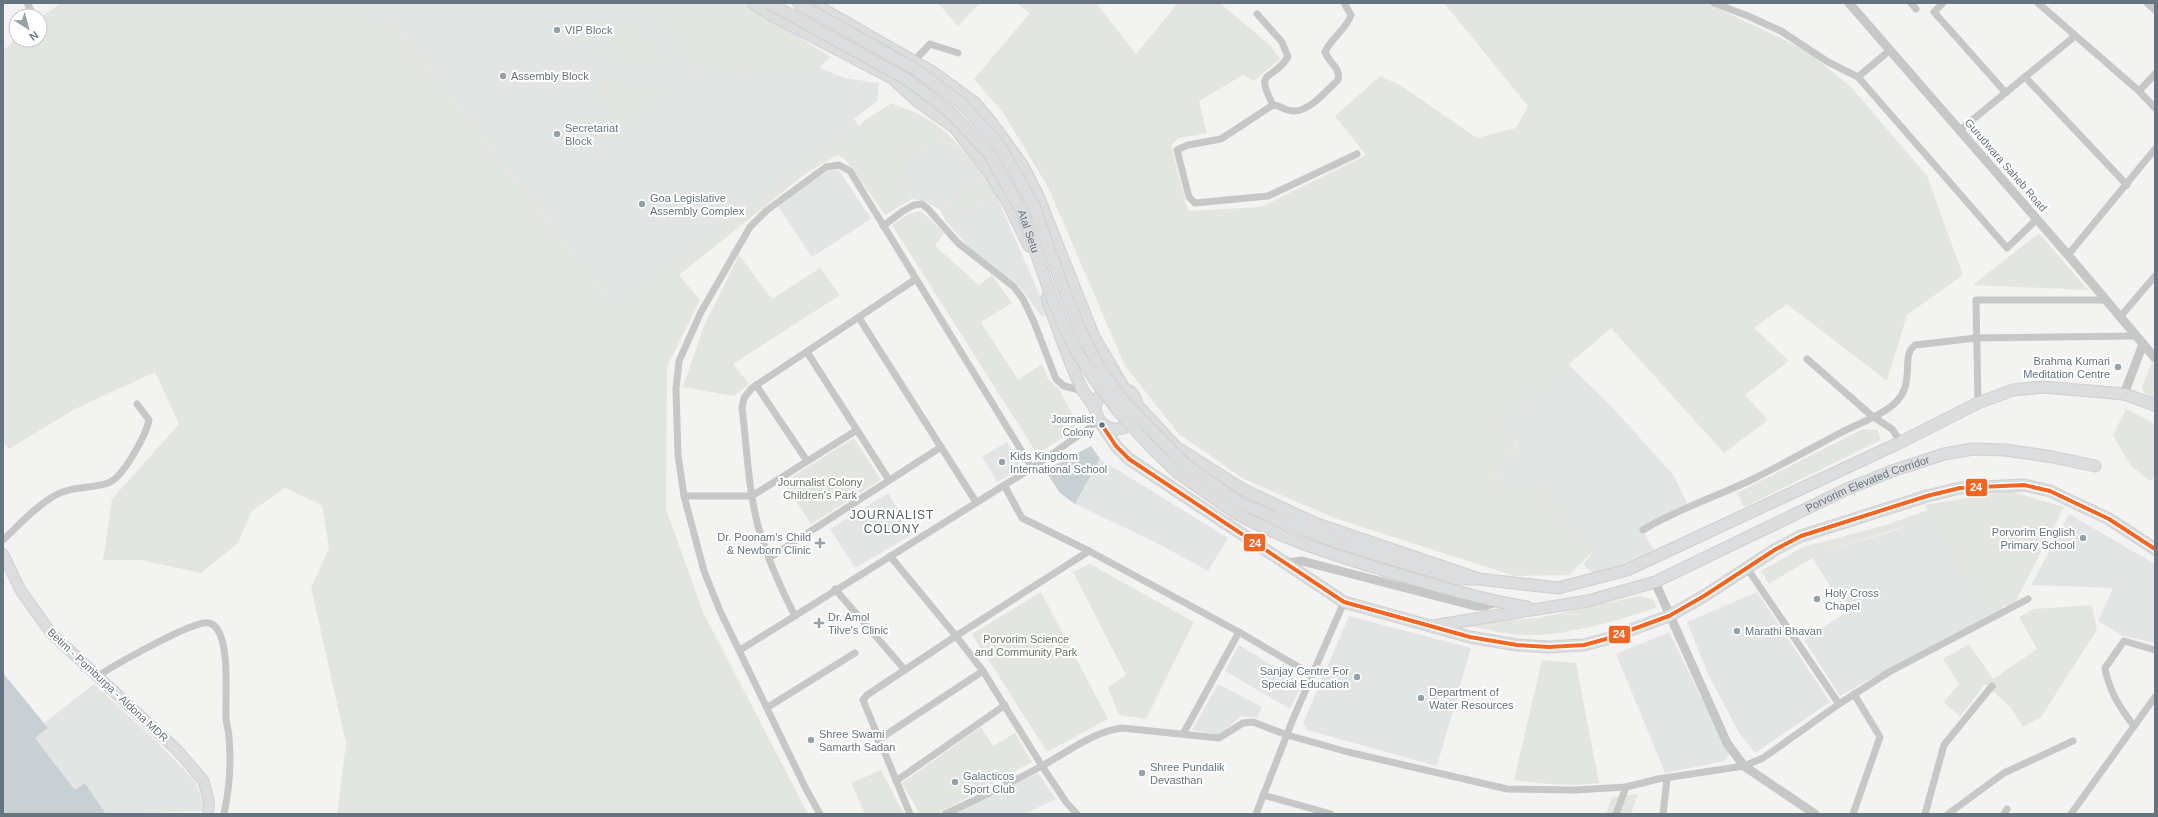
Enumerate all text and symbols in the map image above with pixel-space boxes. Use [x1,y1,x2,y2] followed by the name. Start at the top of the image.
[8,8,48,48] north arrow
[565,24,613,36] place label: VIP Block
[552,25,562,35] marker: VIP Block
[27,29,41,43] text: N
[511,70,589,82] place label: Assembly Block
[498,71,508,81] marker: Assembly Block
[1963,116,2049,214] street label: Gurudwara Saheb Road
[565,122,618,147] place label: Secretariat Block
[552,129,562,139] marker: Secretariat Block
[650,192,745,217] place label: Goa Legislative Assembly Complex
[637,199,647,209] marker: Goa Legislative Assembly Complex
[1016,208,1042,254] street label: Atal Setu
[2023,355,2110,380] place label: Brahma Kumari Meditation Centre
[2113,362,2123,372] marker: Brahma Kumari Meditation Centre
[1051,414,1094,438] place label: Journalist Colony
[1097,420,1107,430] marker: Journalist Colony
[1010,450,1107,475] place label: Kids Kingdom International School
[1804,453,1931,514] street label: Porvorim Elevated Corridor
[997,457,1007,467] marker: Kids Kingdom International School
[778,476,863,501] park label: Journalist Colony Children's Park
[1965,478,1988,497] line badge: 24
[1970,481,1983,493] text: 24
[850,508,934,536] district label: JOURNALIST COLONY
[1992,526,2075,551] place label: Porvorim English Primary School
[717,531,811,556] place label: Dr. Poonam's Child & Newborn Clinic
[1243,533,1266,552] line badge: 24
[2078,533,2088,543] marker: Porvorim English Primary School
[814,537,826,549] marker: Dr. Poonam's Child & Newborn Clinic
[1249,537,1262,549] text: 24
[1825,587,1879,612] place label: Holy Cross Chapel
[1812,594,1822,604] marker: Holy Cross Chapel
[828,611,889,636] place label: Dr. Amol Tilve's Clinic
[813,617,825,629] marker: Dr. Amol Tilve's Clinic
[1608,625,1631,644] line badge: 24
[1745,625,1822,637] place label: Marathi Bhavan
[45,626,171,744] street label: Betim - Pomburpa - Aldona MDR
[1732,626,1742,636] marker: Marathi Bhavan
[1613,628,1626,640] text: 24
[975,633,1078,658] park label: Porvorim Science and Community Park
[1260,665,1349,690] place label: Sanjay Centre For Special Education
[1352,672,1362,682] marker: Sanjay Centre For Special Education
[1429,686,1514,711] place label: Department of Water Resources
[1416,693,1426,703] marker: Department of Water Resources
[819,728,895,753] place label: Shree Swami Samarth Sadan
[806,735,816,745] marker: Shree Swami Samarth Sadan
[1150,761,1225,786] place label: Shree Pundalik Devasthan
[1137,768,1147,778] marker: Shree Pundalik Devasthan
[963,770,1015,795] place label: Galacticos Sport Club
[950,777,960,787] marker: Galacticos Sport Club

